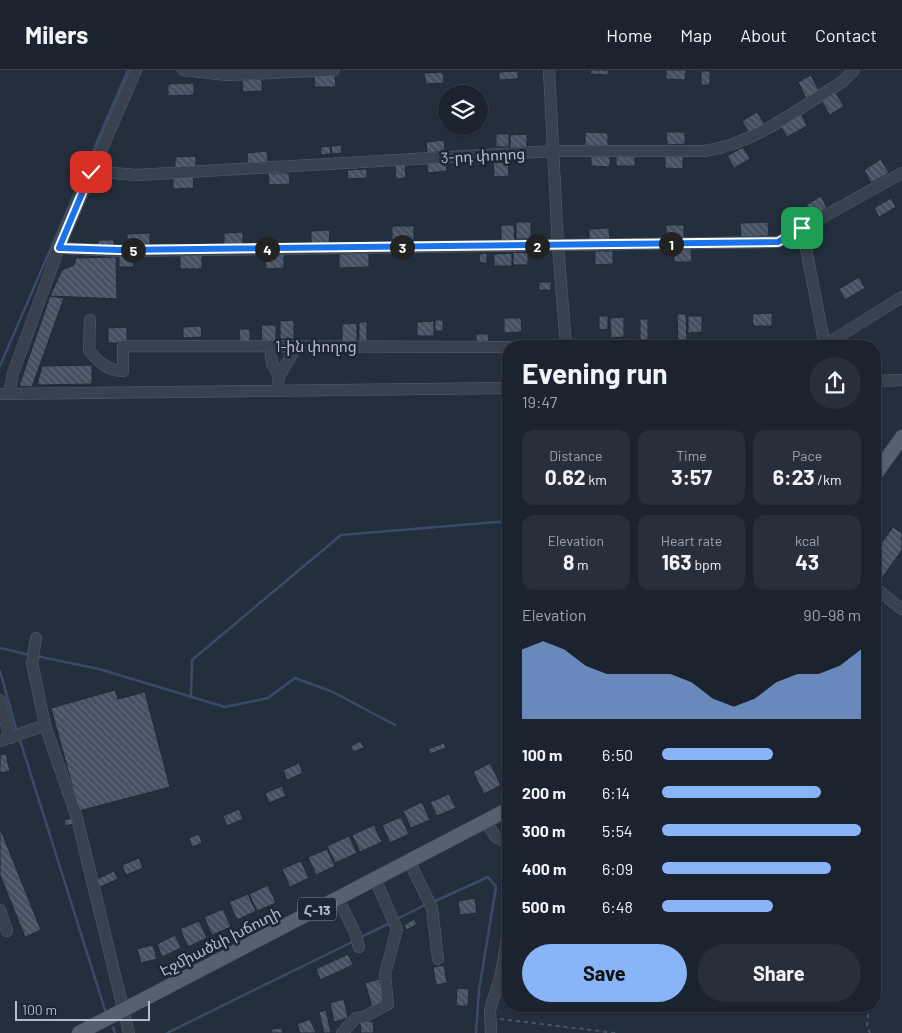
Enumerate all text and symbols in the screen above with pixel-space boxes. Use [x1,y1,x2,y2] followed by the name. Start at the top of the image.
[25,20,88,49] text: Milers
[606,24,652,46] text: Home
[680,24,712,46] text: Map
[740,24,787,46] text: About
[815,24,877,46] text: Contact
[438,85,488,135] map controls
[438,85,488,135] button: layers
[440,144,526,167] street label: 3-րդ փողոց
[70,151,112,193] pin
[77,158,105,186] icon: check
[781,207,823,249] pin
[788,214,816,242] icon: arrive
[658,232,684,256] pin: 1
[390,234,414,260] pin: 3
[524,234,550,258] pin: 2
[254,236,280,262] pin: 4
[669,236,674,253] text: 1
[120,238,146,262] pin: 5
[534,238,541,255] text: 2
[399,239,406,256] text: 3
[263,241,272,258] text: 4
[130,242,137,259] text: 5
[275,337,357,356] street label: 1-ին փողոց
[522,356,668,390] text: Evening run
[809,357,861,409] button: share
[522,392,557,411] text: 19:47
[549,447,603,464] text: Distance
[676,447,707,464] text: Time
[792,447,822,464] text: Pace
[545,464,585,489] text: 0.62
[671,464,712,489] text: 3:57
[773,464,815,489] text: 6:23
[585,471,607,488] text: km
[815,471,842,488] text: /km
[548,532,604,549] text: Elevation
[661,532,722,549] text: Heart rate
[795,532,819,549] text: kcal
[563,549,574,574] text: 8
[662,549,692,574] text: 163
[795,549,819,574] text: 43
[574,556,589,573] text: m
[692,556,721,573] text: bpm
[522,605,586,624] text: Elevation
[803,605,861,624] text: 90–98 m
[522,745,562,764] text: 100 m
[602,745,633,764] text: 6:50
[522,783,566,802] text: 200 m
[602,783,630,802] text: 6:14
[522,821,565,840] text: 300 m
[602,821,633,840] text: 5:54
[522,859,566,878] text: 400 m
[602,859,633,878] text: 6:09
[522,897,565,916] text: 500 m
[602,897,633,916] text: 6:48
[298,898,336,921] road number: Հ-13
[157,903,284,980] street label: Էջմիածնի խճուղի
[522,944,687,1002] button: Save
[697,944,861,1002] button: Share
[15,998,150,1021] scale bar
[22,1001,57,1018] text: 100 m

